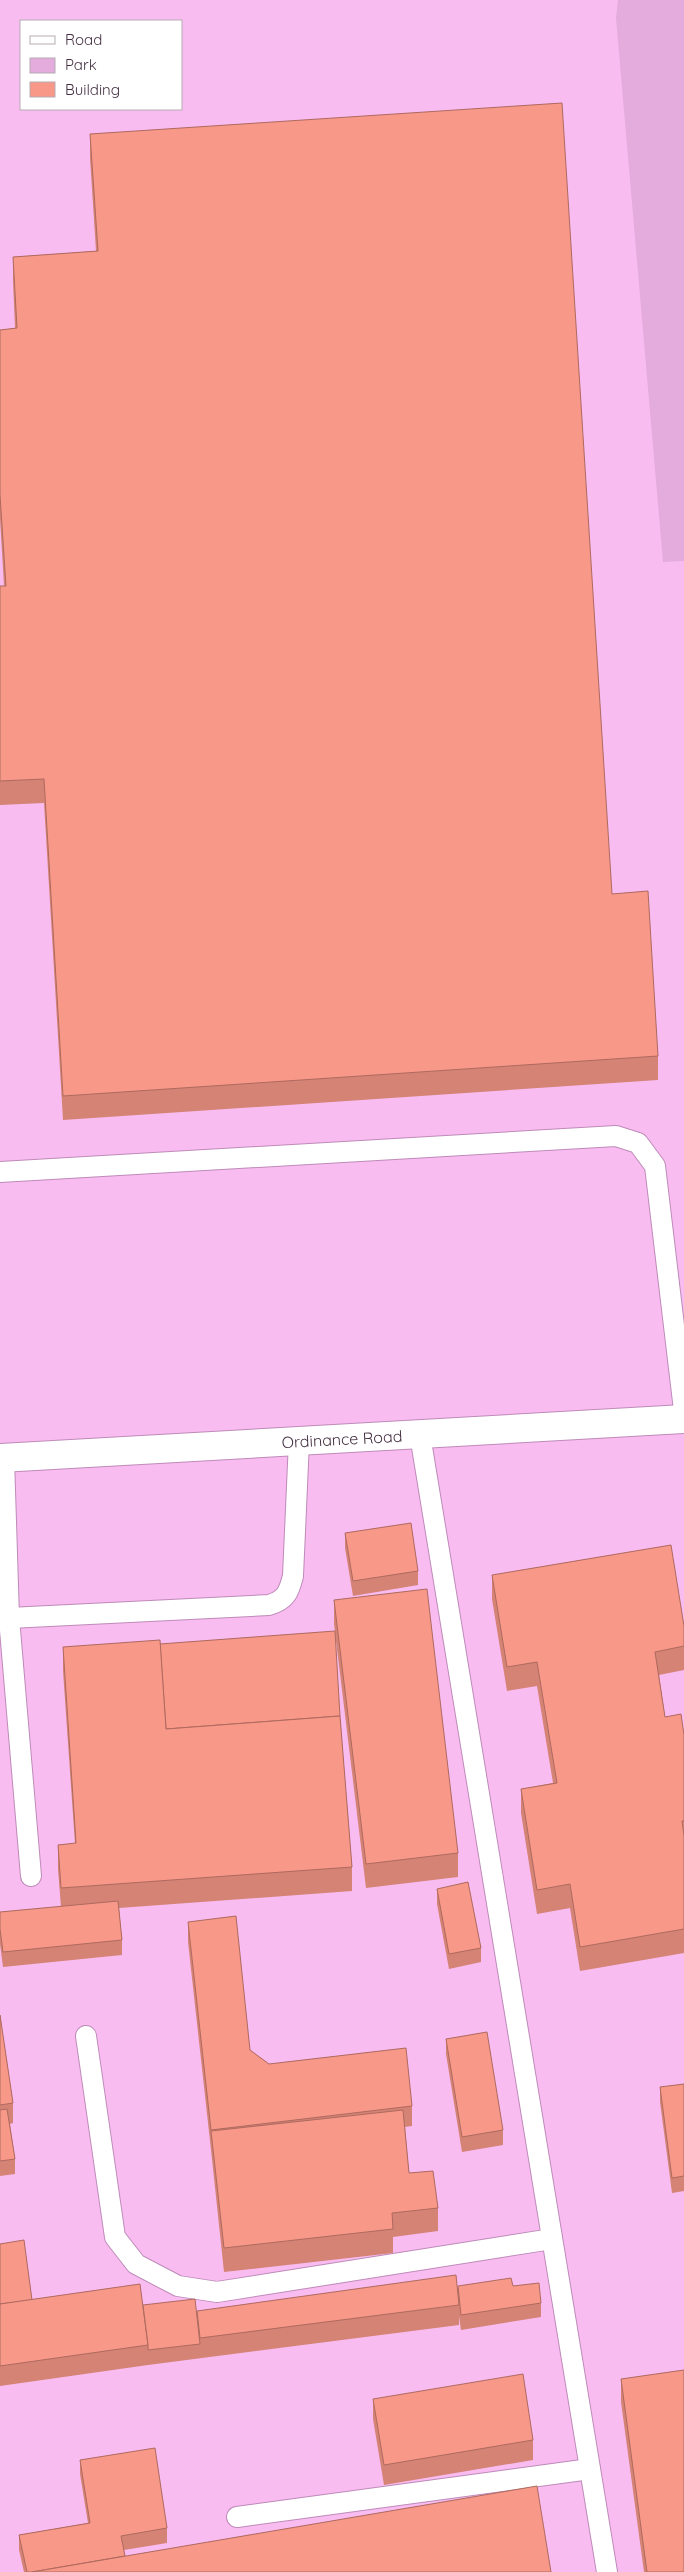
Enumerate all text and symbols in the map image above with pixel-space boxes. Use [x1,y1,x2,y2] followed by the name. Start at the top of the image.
[20,20,182,110] legend
[65,30,102,49] text: Road
[65,55,97,74] text: Park
[65,80,120,99] text: Building
[281,1426,403,1452] street label: Ordinance Road

